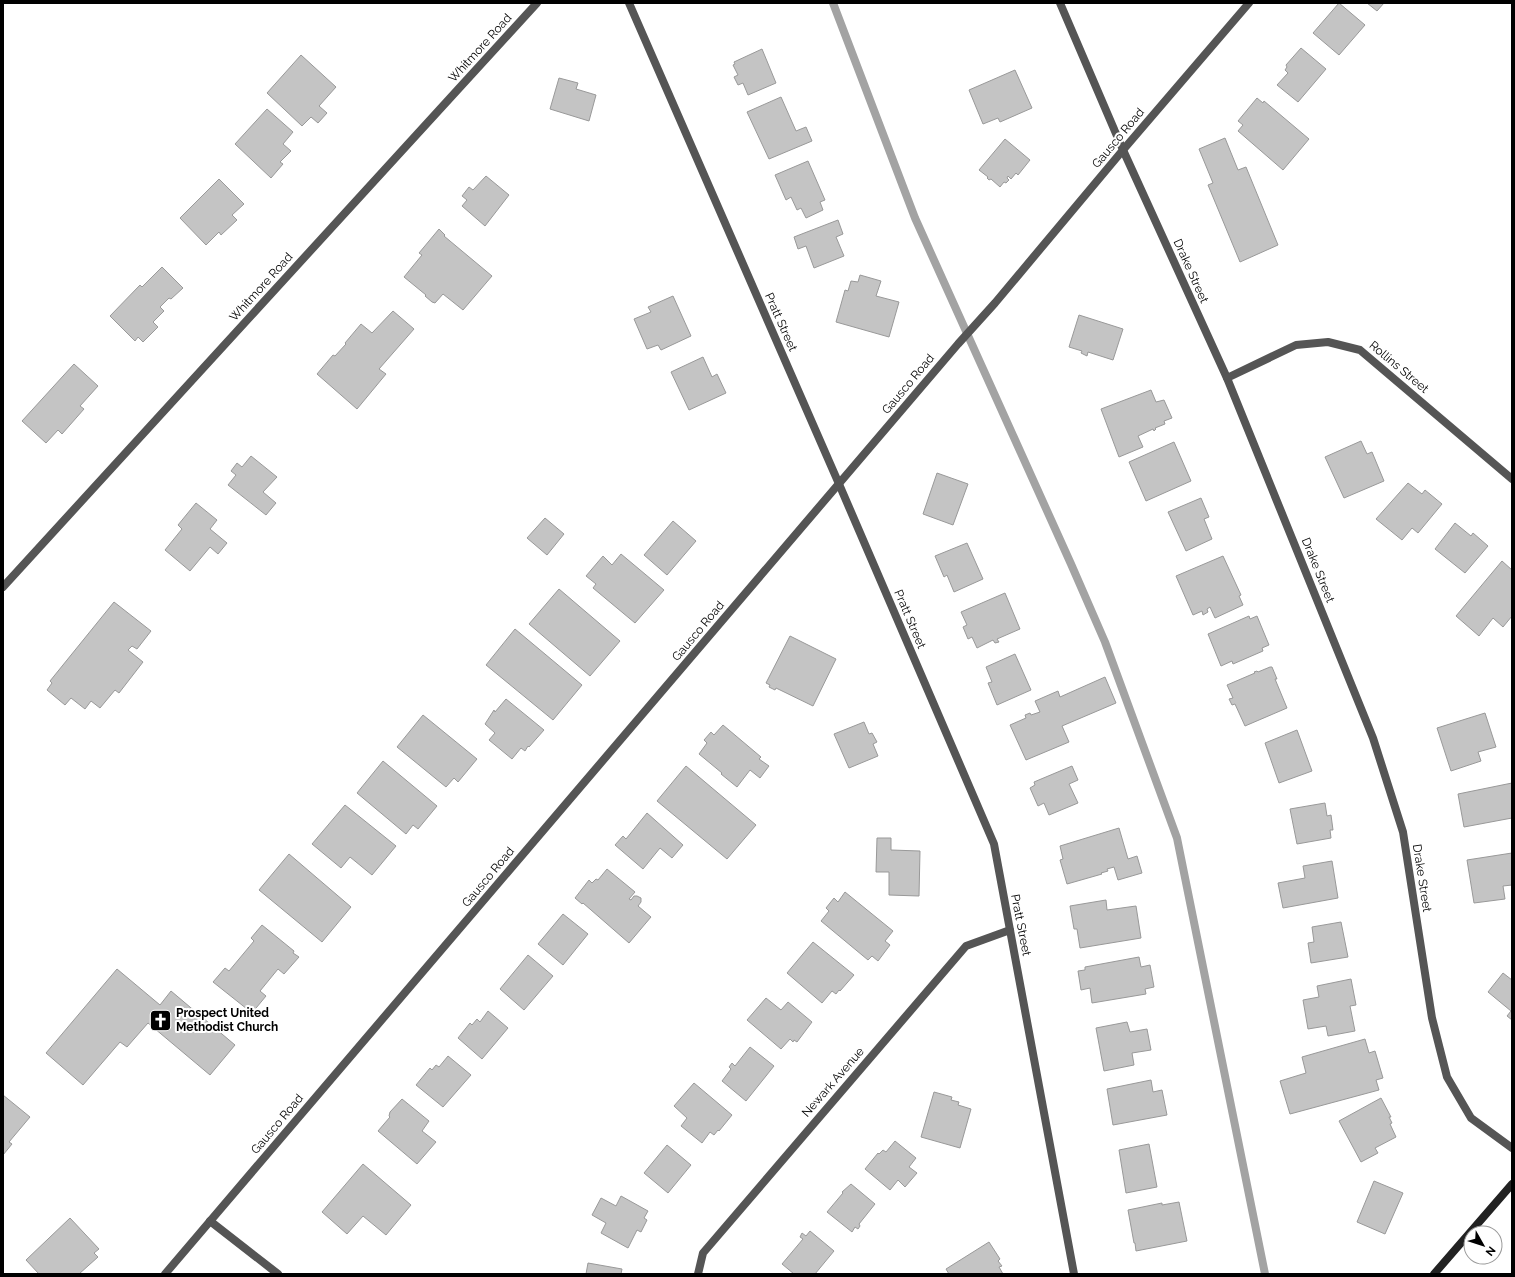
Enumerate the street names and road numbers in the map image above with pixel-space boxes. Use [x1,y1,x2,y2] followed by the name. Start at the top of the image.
[446,11,514,85] street label: Whitmore Road
[1089,105,1147,171] street label: Gausco Road
[1171,237,1211,305] street label: Drake Street
[227,250,295,324] street label: Whitmore Road
[762,291,800,353] street label: Pratt Street
[1367,338,1431,396] street label: Rollins Street
[879,351,937,417] street label: Gausco Road
[1299,536,1337,604] street label: Drake Street
[891,587,929,651] street label: Pratt Street
[669,598,727,664] street label: Gausco Road
[1410,843,1434,913] street label: Drake Street
[459,844,517,910] street label: Gausco Road
[1008,893,1034,957] street label: Pratt Street
[799,1044,867,1120] street label: Newark Avenue
[248,1091,306,1157] street label: Gausco Road

